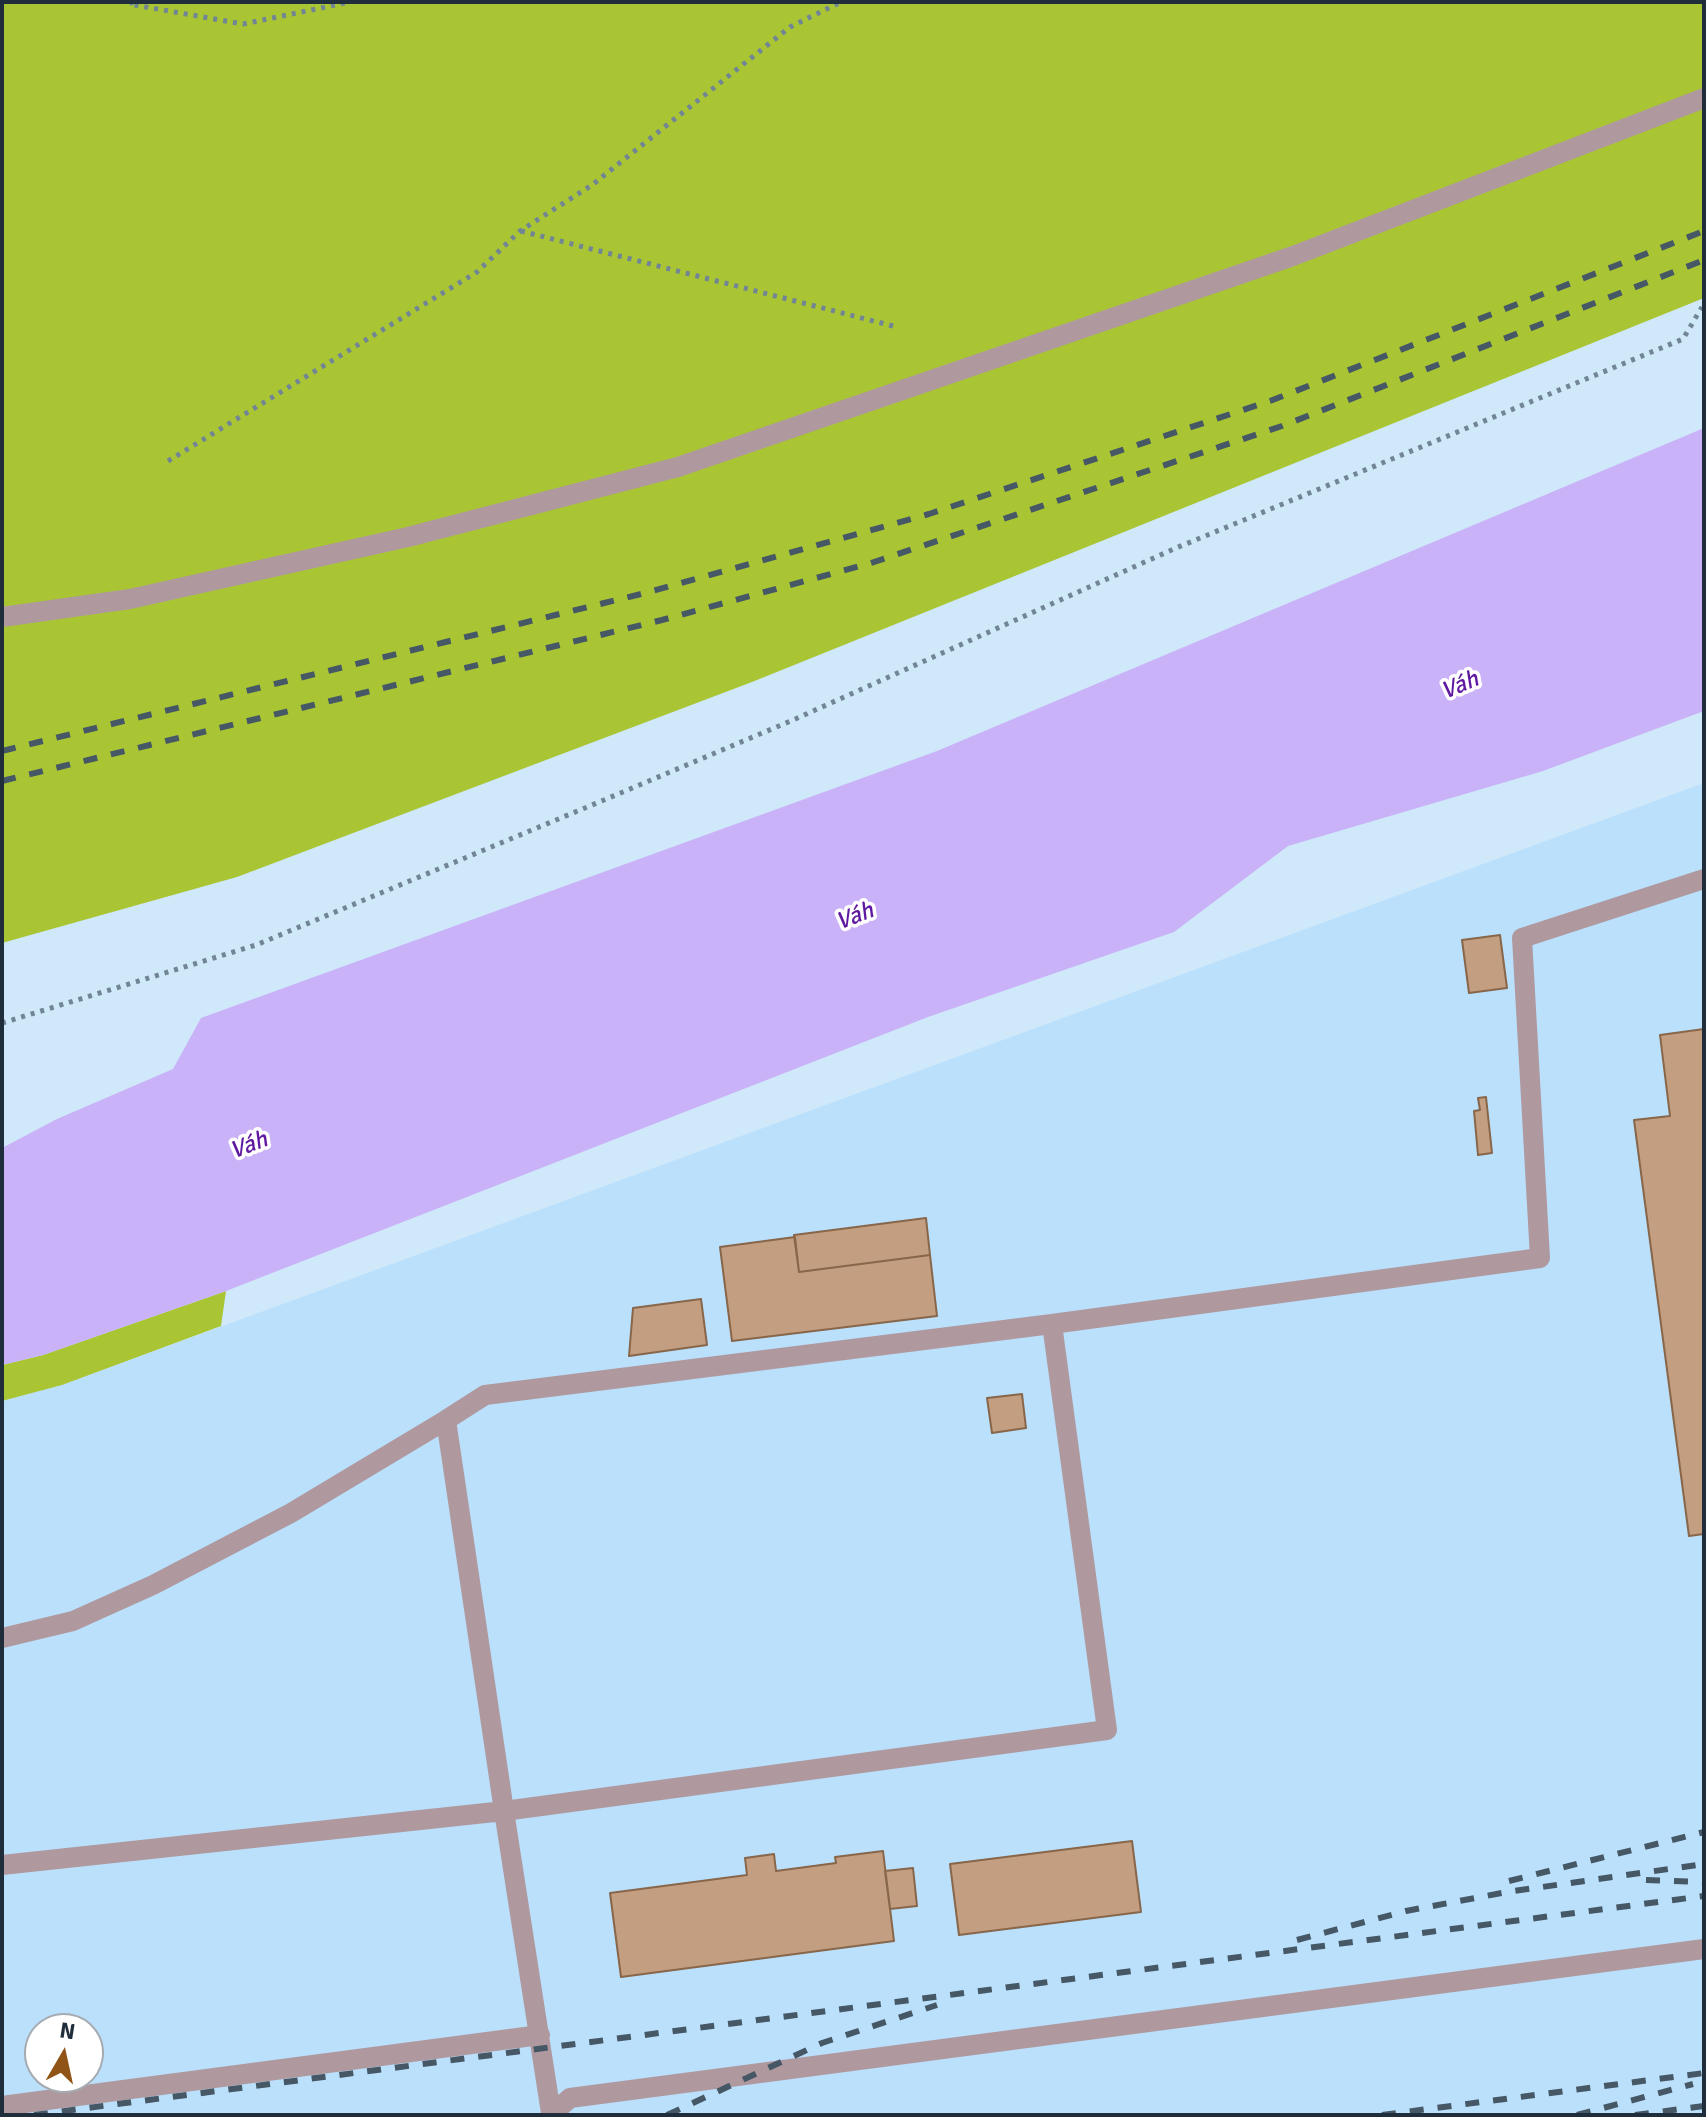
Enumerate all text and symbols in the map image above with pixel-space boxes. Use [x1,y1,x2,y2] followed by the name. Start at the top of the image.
[1437,665,1483,707] water label: Váh
[832,897,878,937] water label: Váh
[226,1126,272,1166] water label: Váh
[24,2013,104,2093] north arrow
[58,2016,77,2045] text: N

